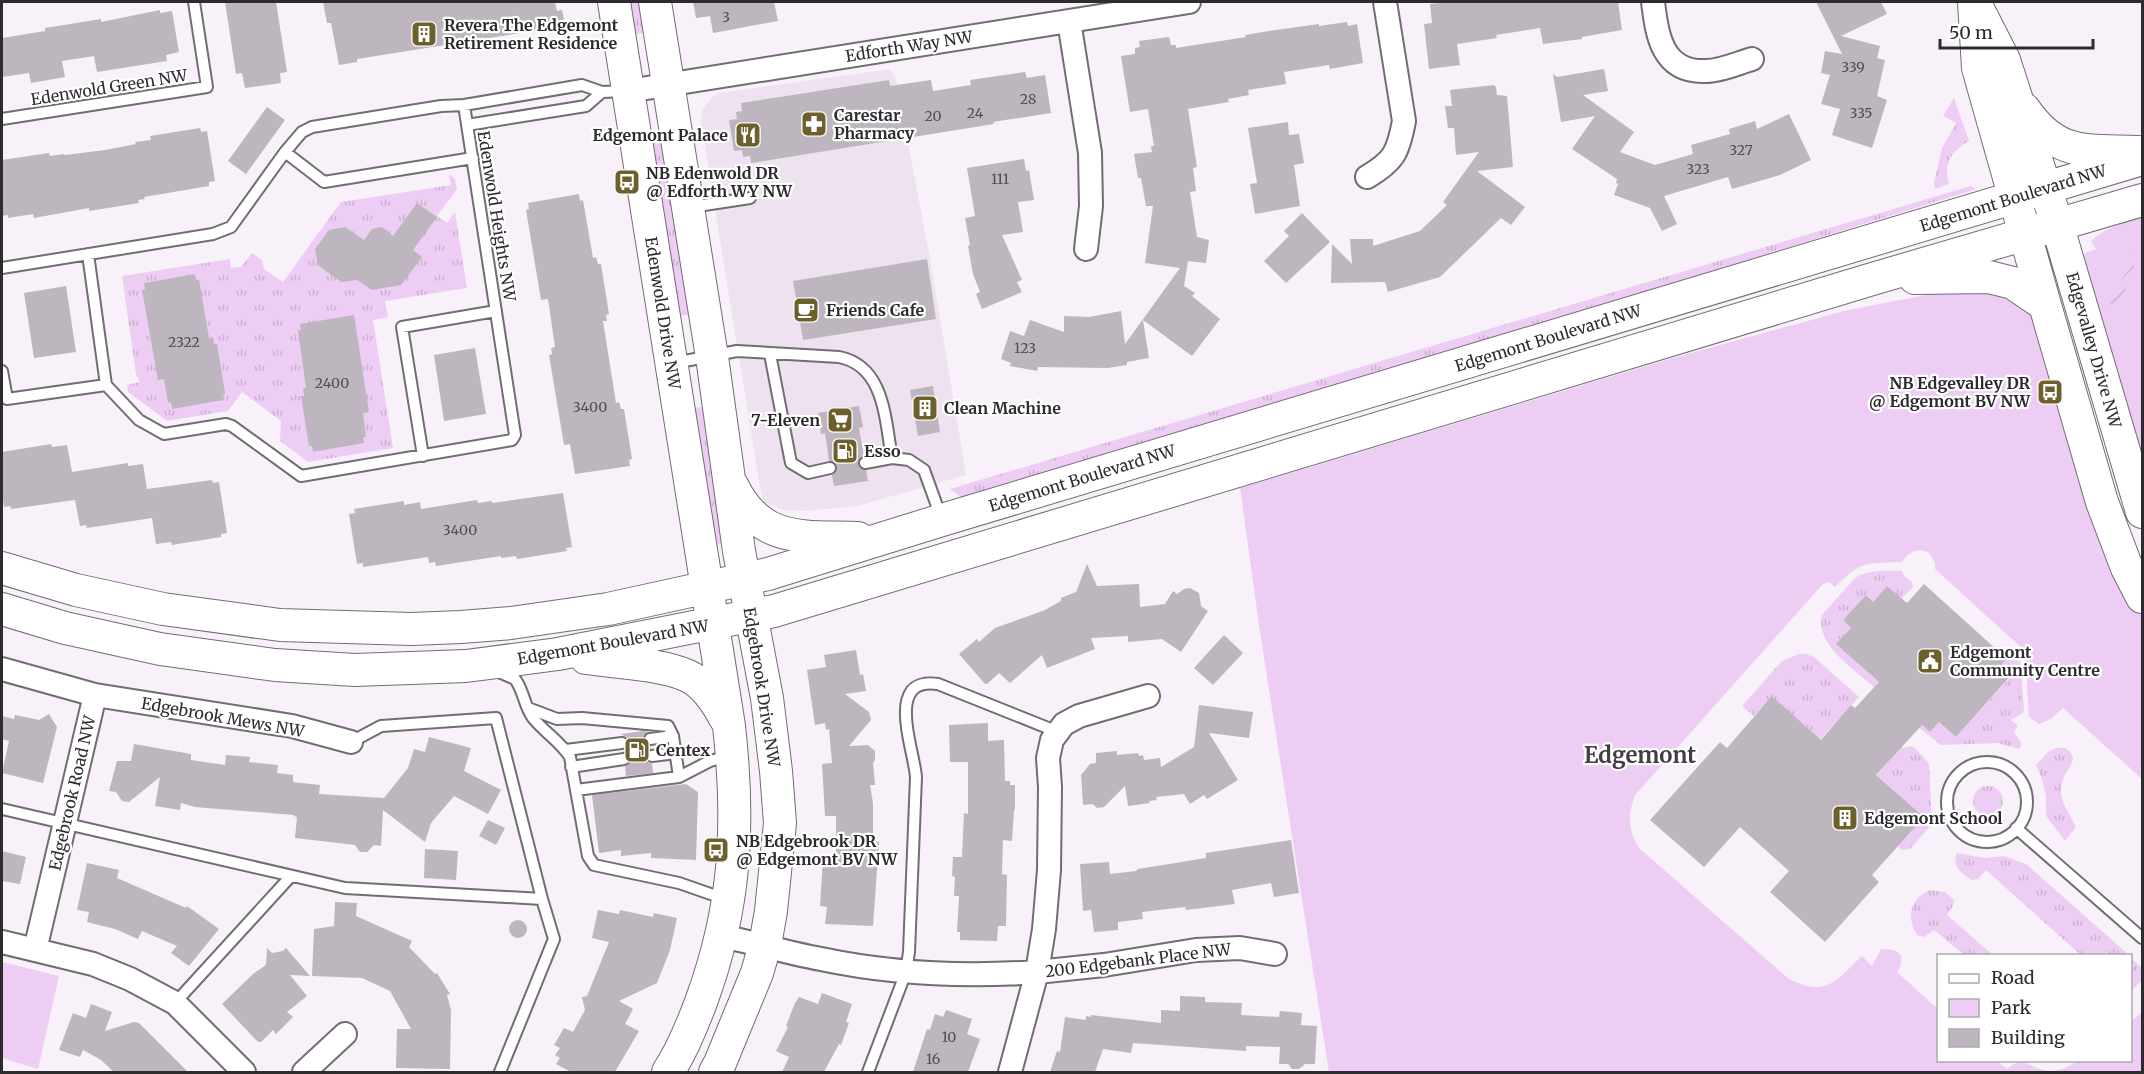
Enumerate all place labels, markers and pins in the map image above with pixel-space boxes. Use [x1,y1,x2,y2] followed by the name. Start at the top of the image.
[444,15,619,53] place label: Revera The Edgemont Retirement Residence
[409,19,439,49] building icon: Revera The Edgemont Retirement Residence
[834,105,915,143] place label: Carestar Pharmacy
[799,109,829,139] pharmacy icon: Carestar Pharmacy
[733,120,763,150] restaurant icon: Edgemont Palace
[592,125,728,145] place label: Edgemont Palace
[646,163,793,201] place label: NB Edenwold DR @ Edforth WY NW
[612,167,642,197] bus stop icon: NB Edenwold DR @ Edforth WY NW
[791,295,821,325] cafe icon: Friends Cafe
[826,300,925,320] place label: Friends Cafe
[1869,373,2031,411] place label: NB Edgevalley DR @ Edgemont BV NW
[2035,377,2065,407] bus stop icon: NB Edgevalley DR @ Edgemont BV NW
[910,393,940,423] building icon: Clean Machine
[944,398,1061,418] place label: Clean Machine
[825,405,855,435] supermarket icon: 7-Eleven
[751,410,820,430] place label: 7-Eleven
[830,436,860,466] fuel station icon: Esso
[864,441,901,461] place label: Esso
[1950,642,2100,680] place label: Edgemont Community Centre
[1915,646,1945,676] public building icon: Edgemont Community Centre
[622,735,652,765] fuel station icon: Centex
[656,740,710,760] place label: Centex
[1830,803,1860,833] building icon: Edgemont School
[1864,808,2003,828] place label: Edgemont School
[736,831,898,869] place label: NB Edgebrook DR @ Edgemont BV NW
[701,835,731,865] bus stop icon: NB Edgebrook DR @ Edgemont BV NW

